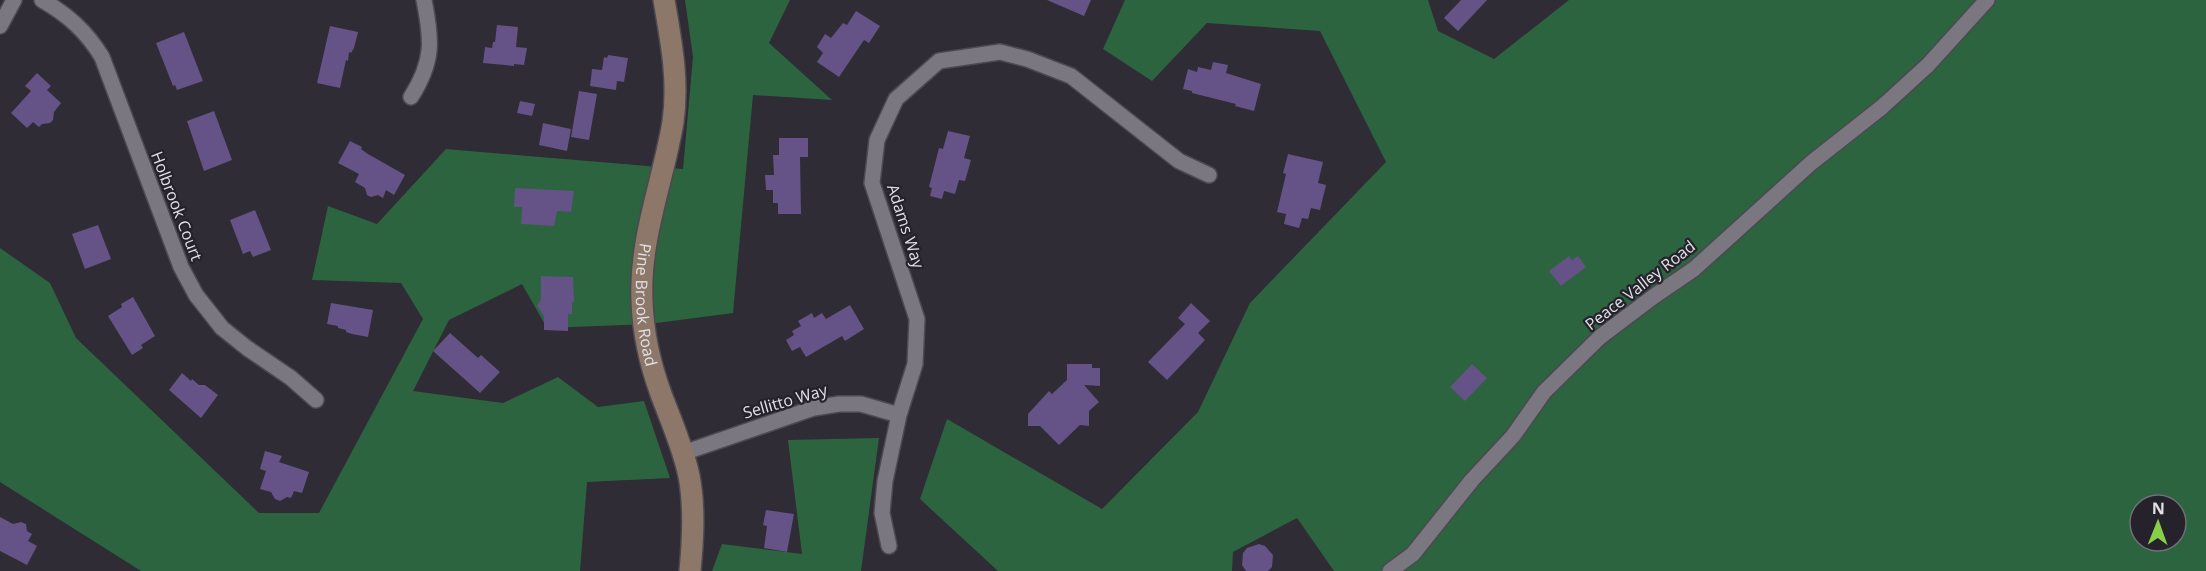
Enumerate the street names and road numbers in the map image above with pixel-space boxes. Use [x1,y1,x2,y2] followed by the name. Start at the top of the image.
[146,148,208,264] street label: Holbrook Court
[882,181,930,272] street label: Adams Way
[1580,235,1700,335] street label: Peace Valley Road
[631,242,663,368] street label: Pine Brook Road
[740,378,831,424] street label: Sellitto Way

